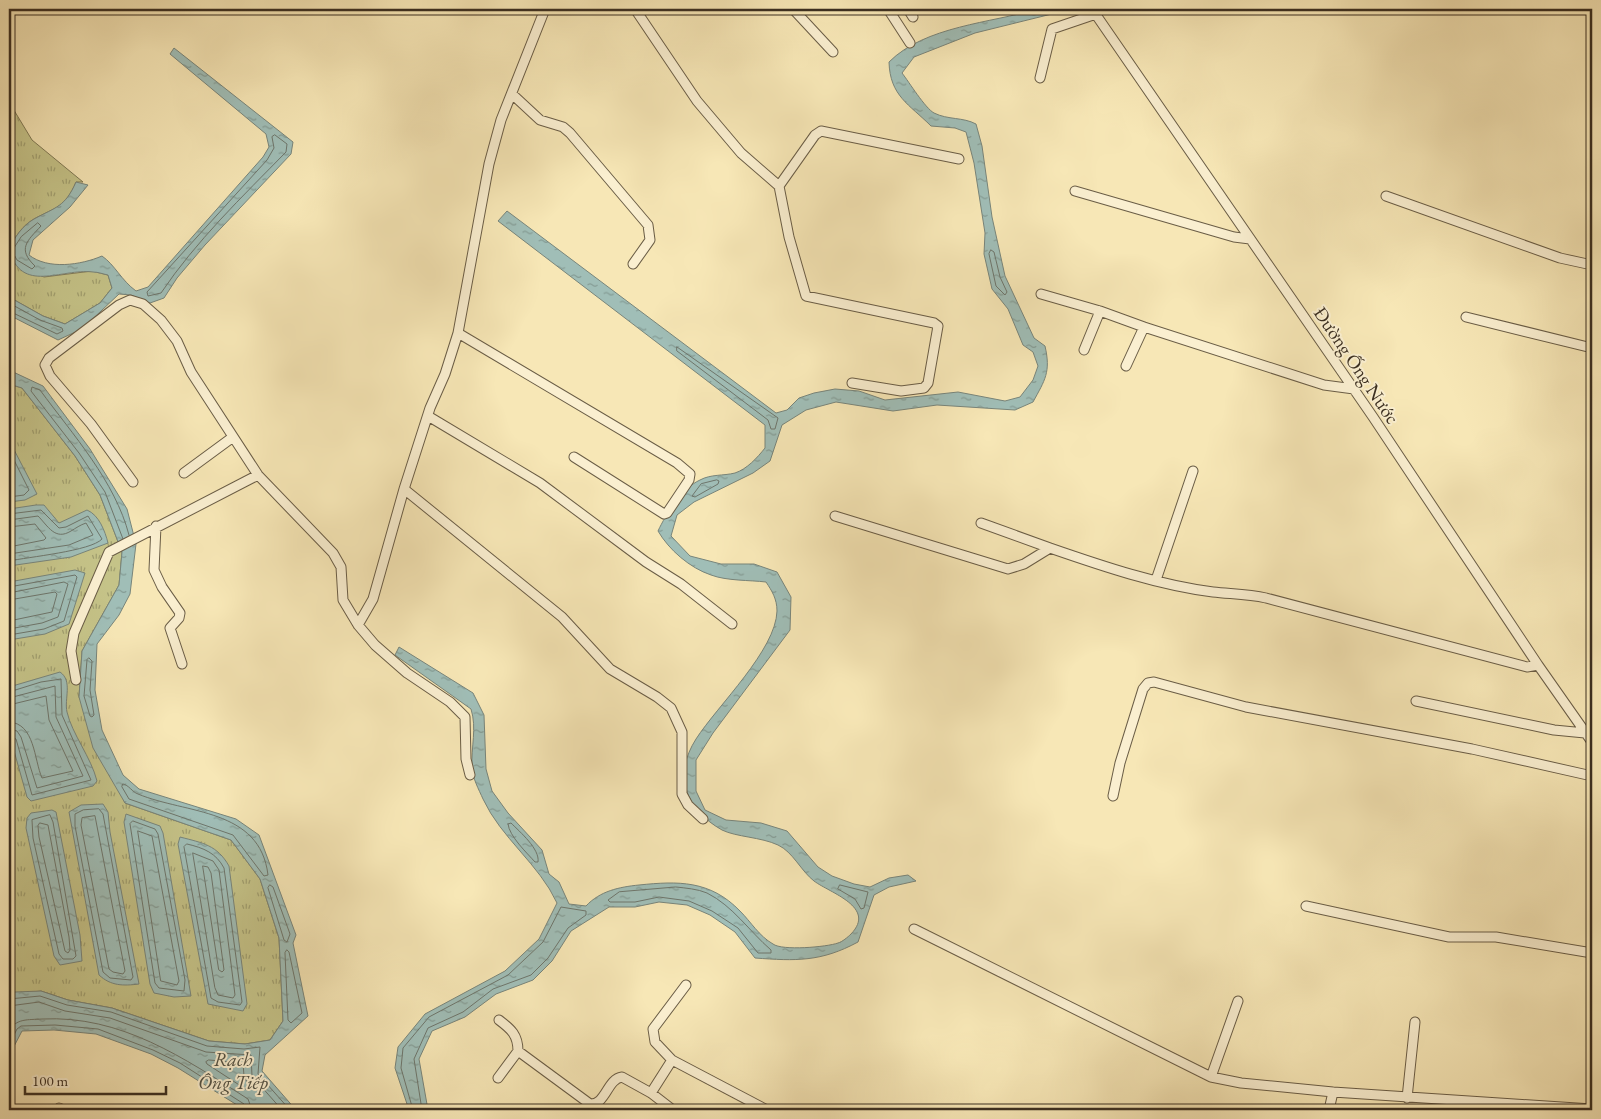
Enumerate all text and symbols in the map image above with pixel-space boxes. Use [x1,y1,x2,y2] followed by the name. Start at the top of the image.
[1308,302,1405,429] street label: Đường Ống Nước
[198,1046,268,1095] water label: Rạch Ông Tiếp
[25,1064,166,1096] scale bar
[32,1071,69,1090] text: 100 m

